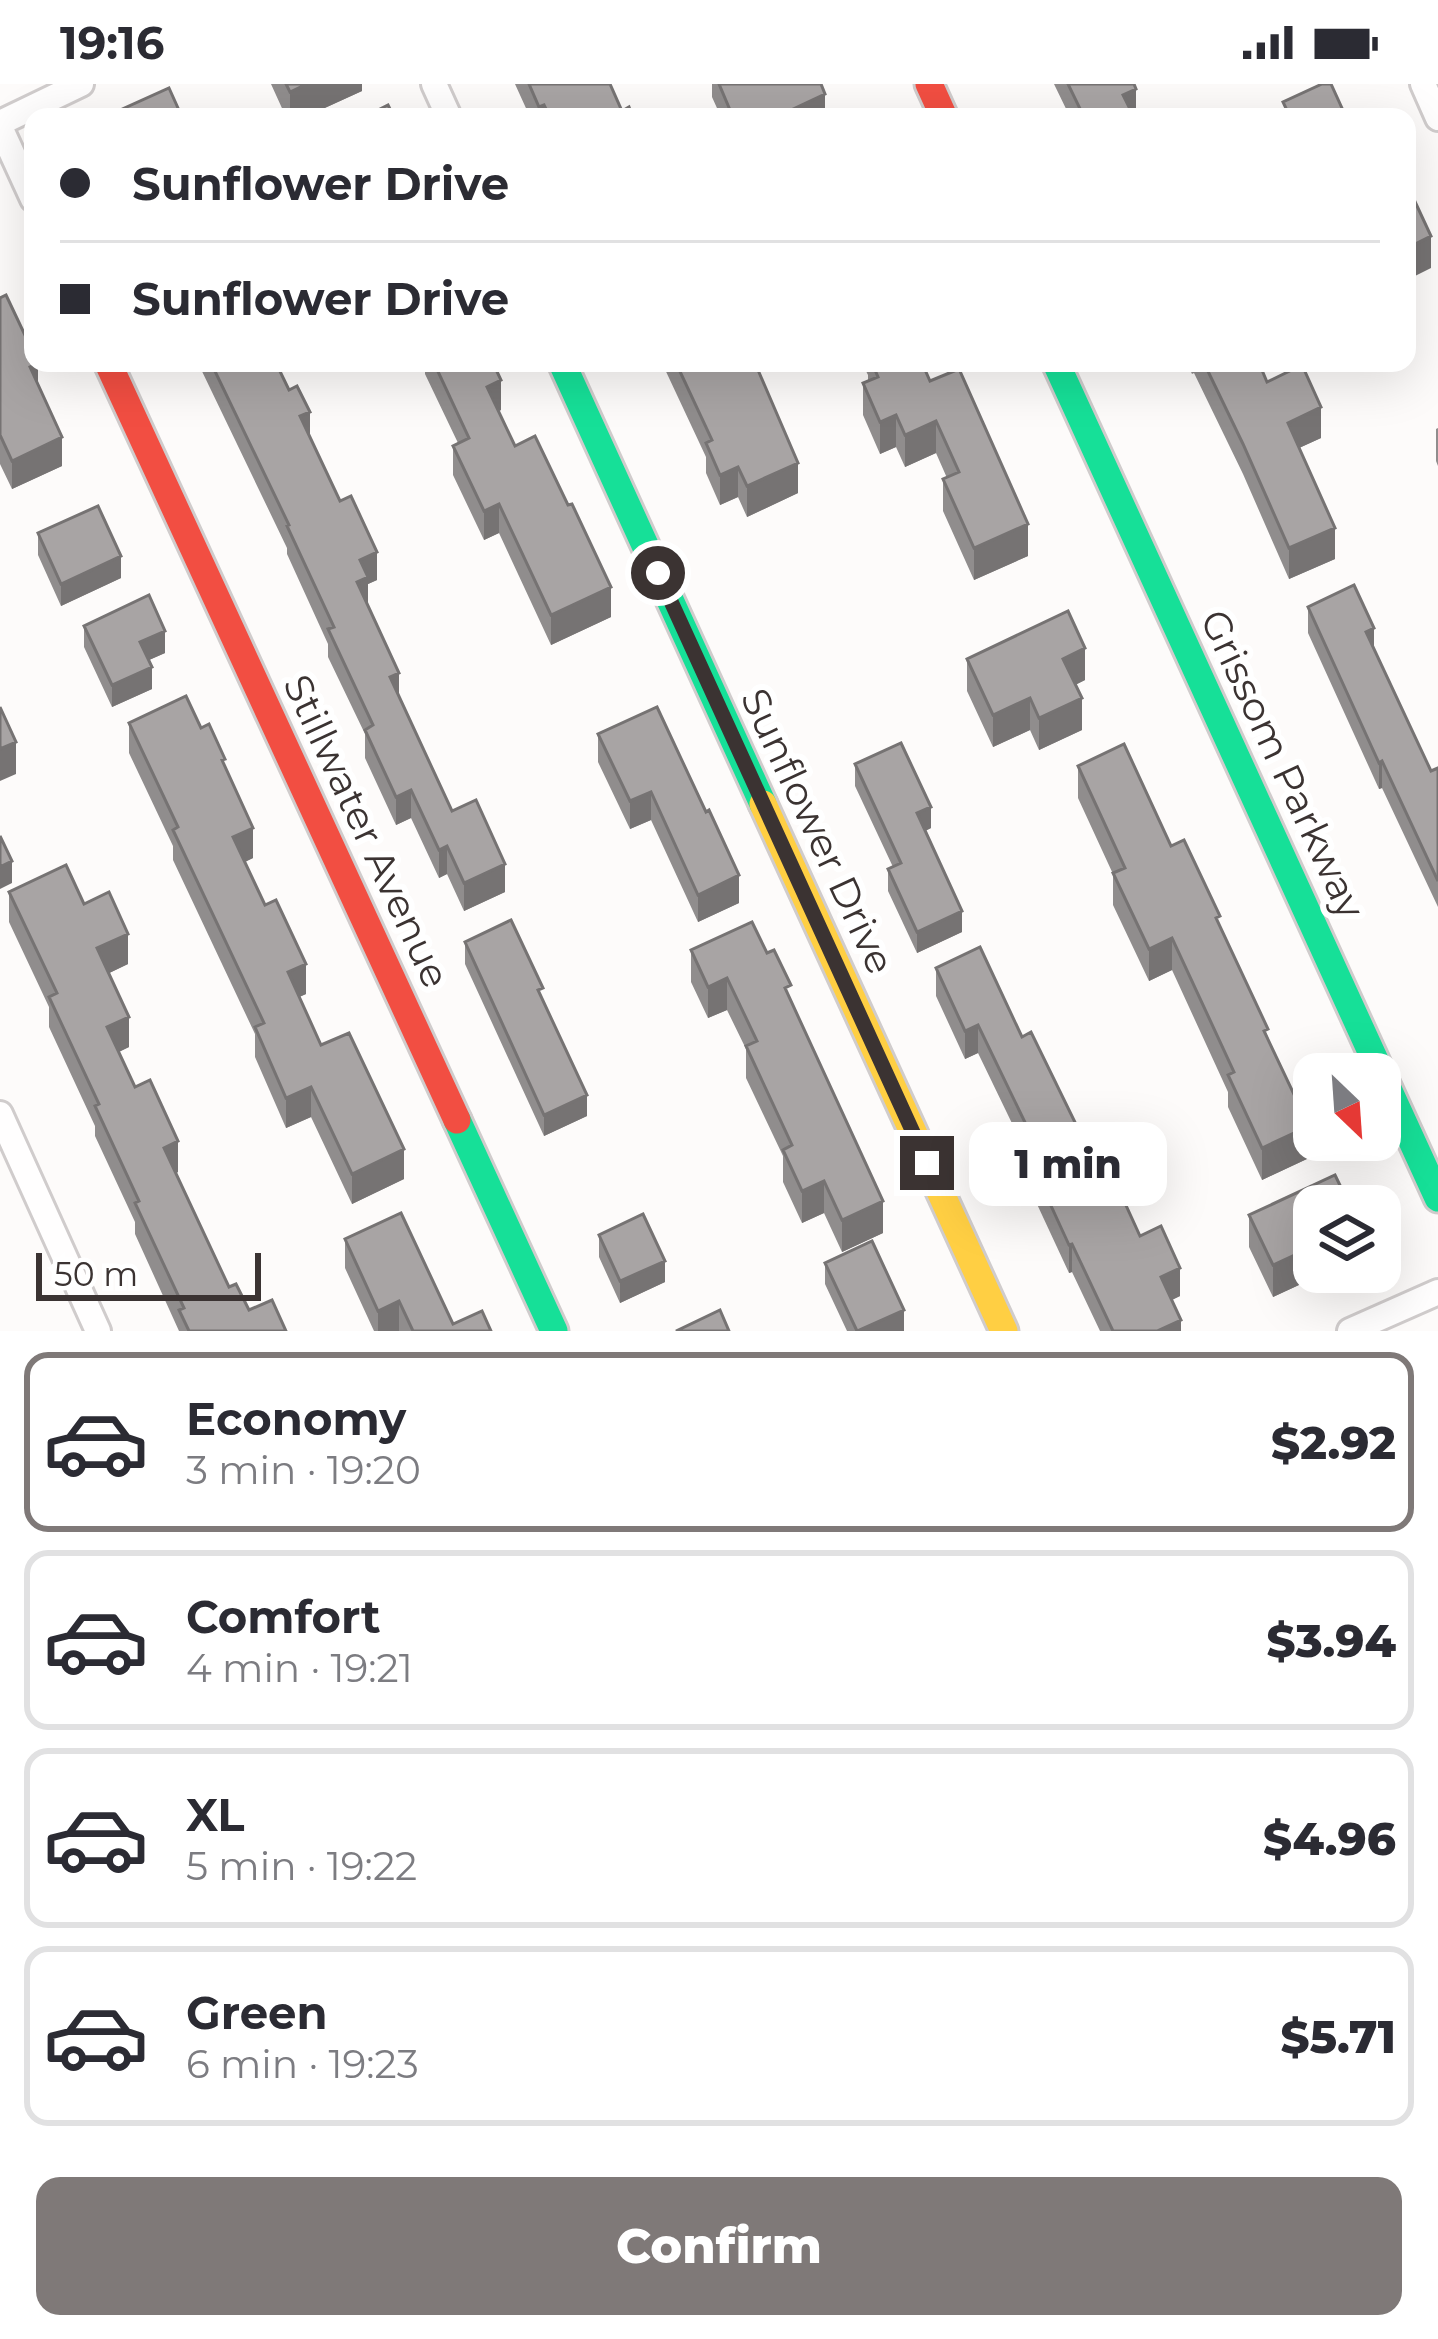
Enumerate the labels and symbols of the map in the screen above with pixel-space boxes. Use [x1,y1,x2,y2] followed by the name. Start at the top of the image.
[631,546,685,600] route start
[1190,602,1376,927] street label: Grissom Parkway
[274,667,460,995] street label: Stillwater Avenue
[731,681,905,981] street label: Sunflower Drive
[1293,1053,1401,1161] north arrow
[969,1121,1167,1205] callout: 1 min
[900,1136,954,1190] route end
[36,1247,261,1300] scale bar

